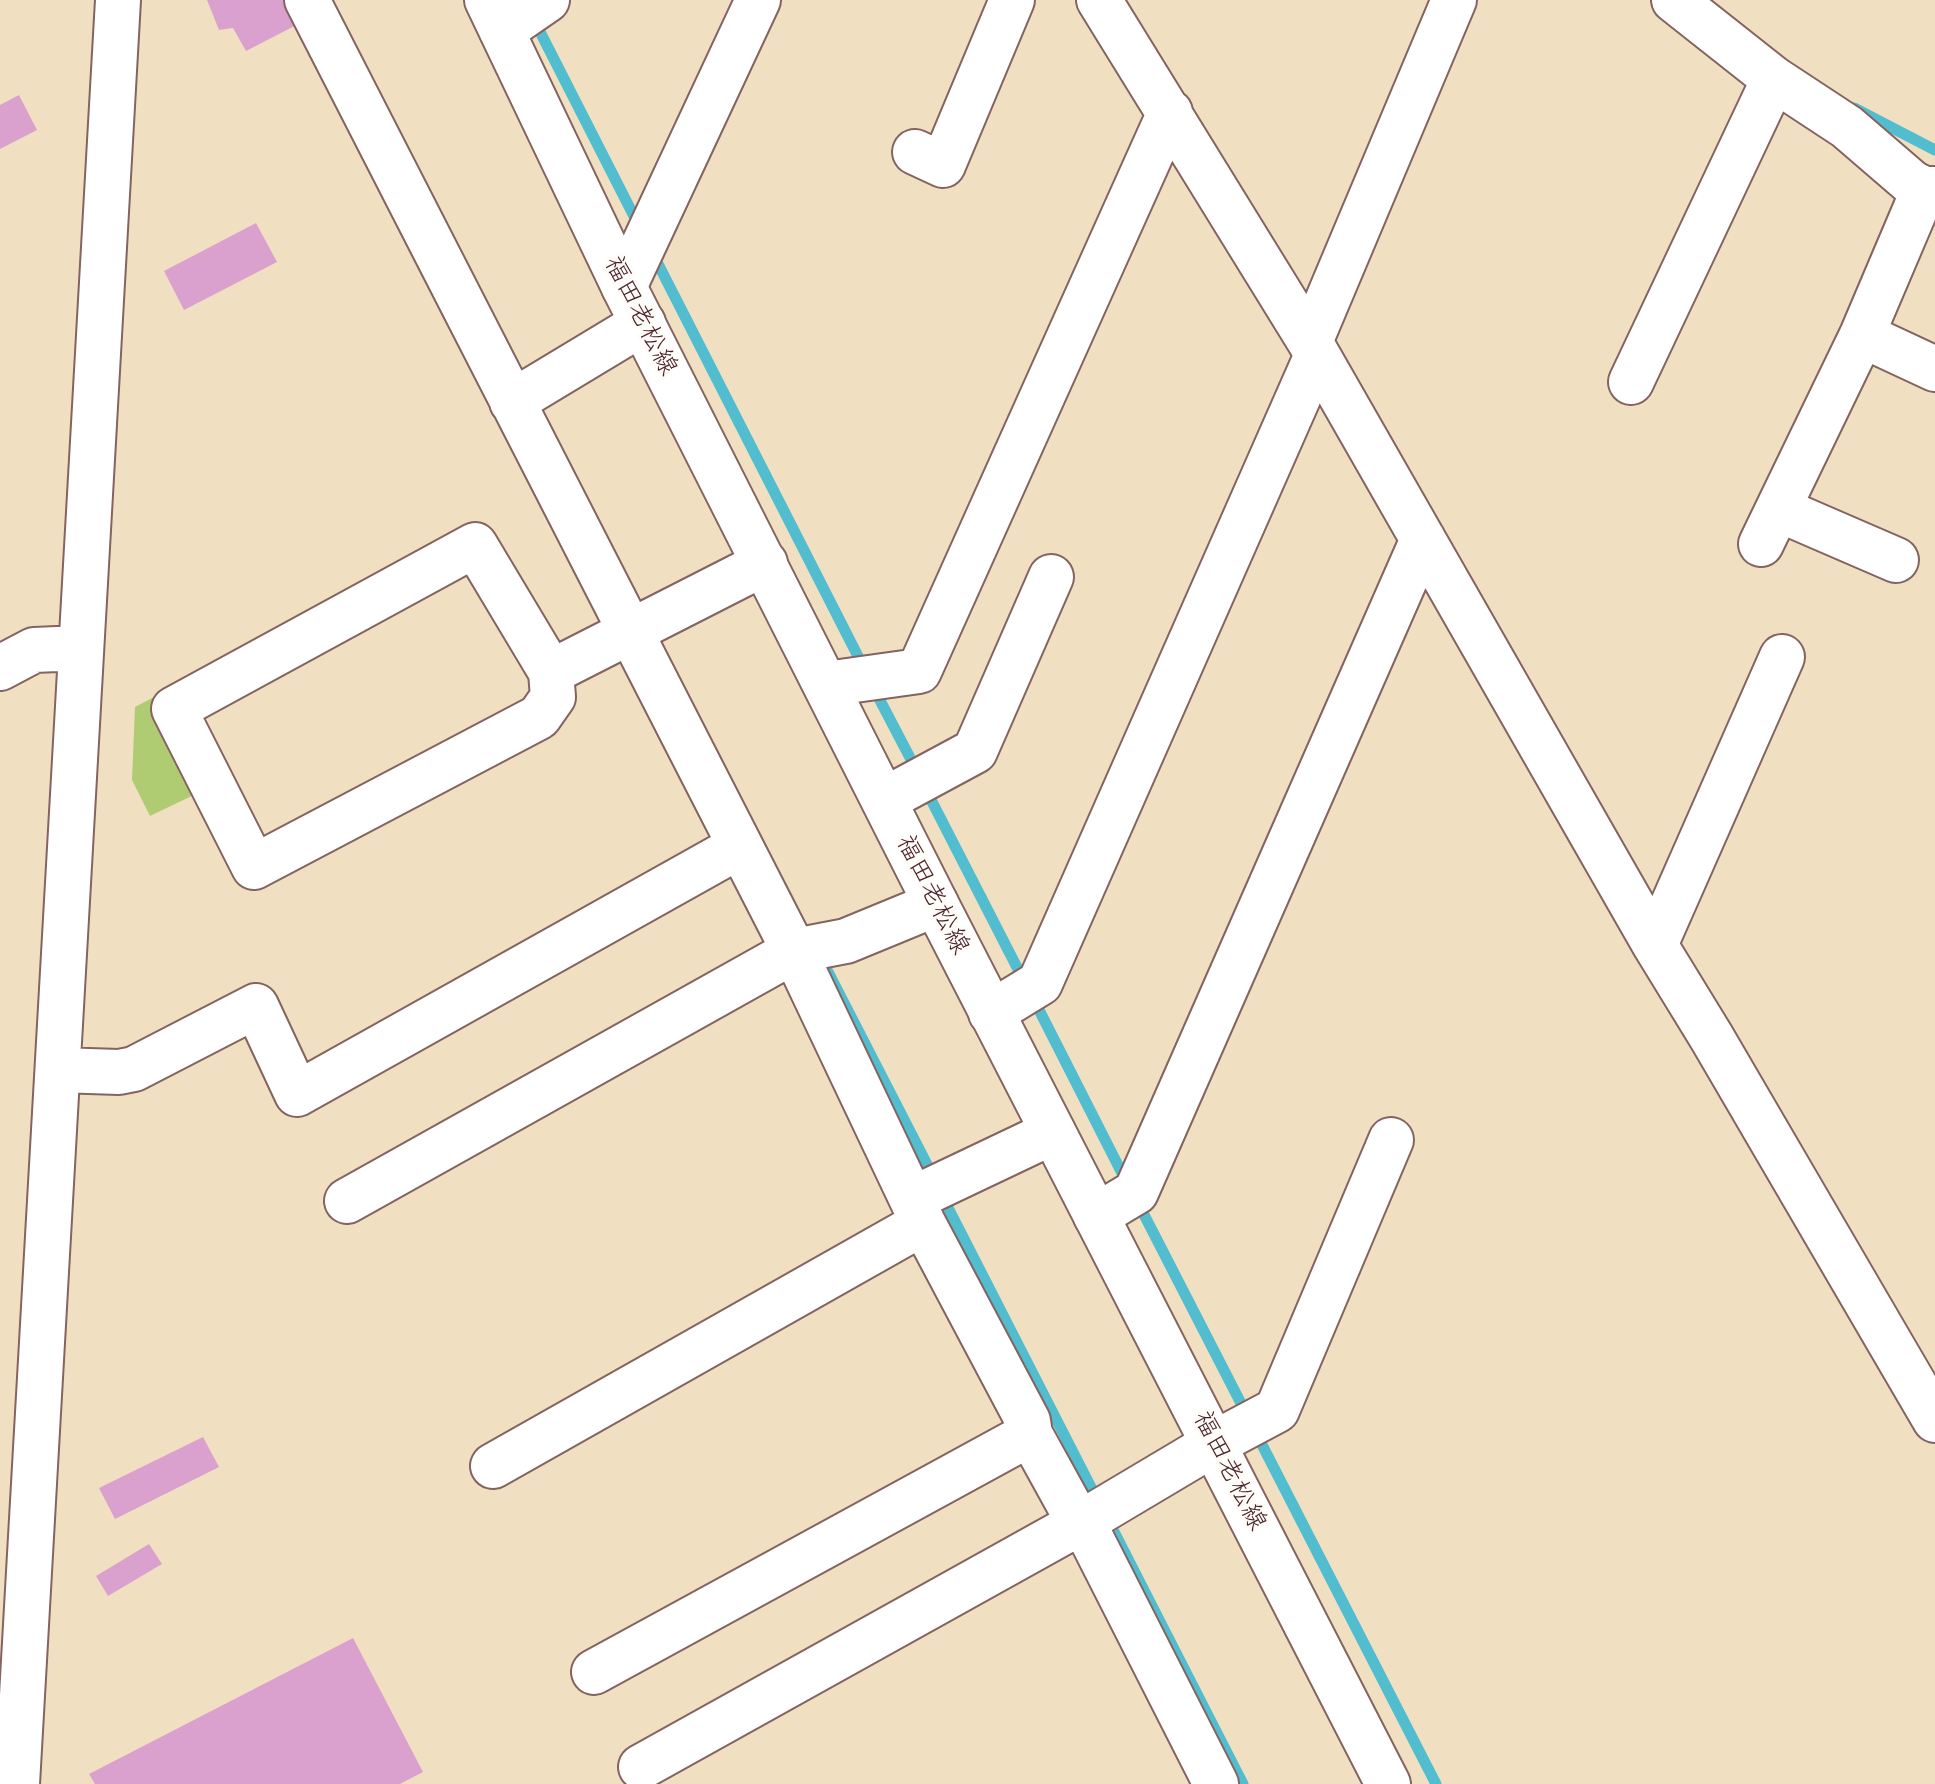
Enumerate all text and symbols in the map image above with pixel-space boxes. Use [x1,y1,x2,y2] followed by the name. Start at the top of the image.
[597,251,683,381] street label: 福田老松線
[889,830,975,960] street label: 福田老松線
[1186,1406,1272,1536] street label: 福田老松線

